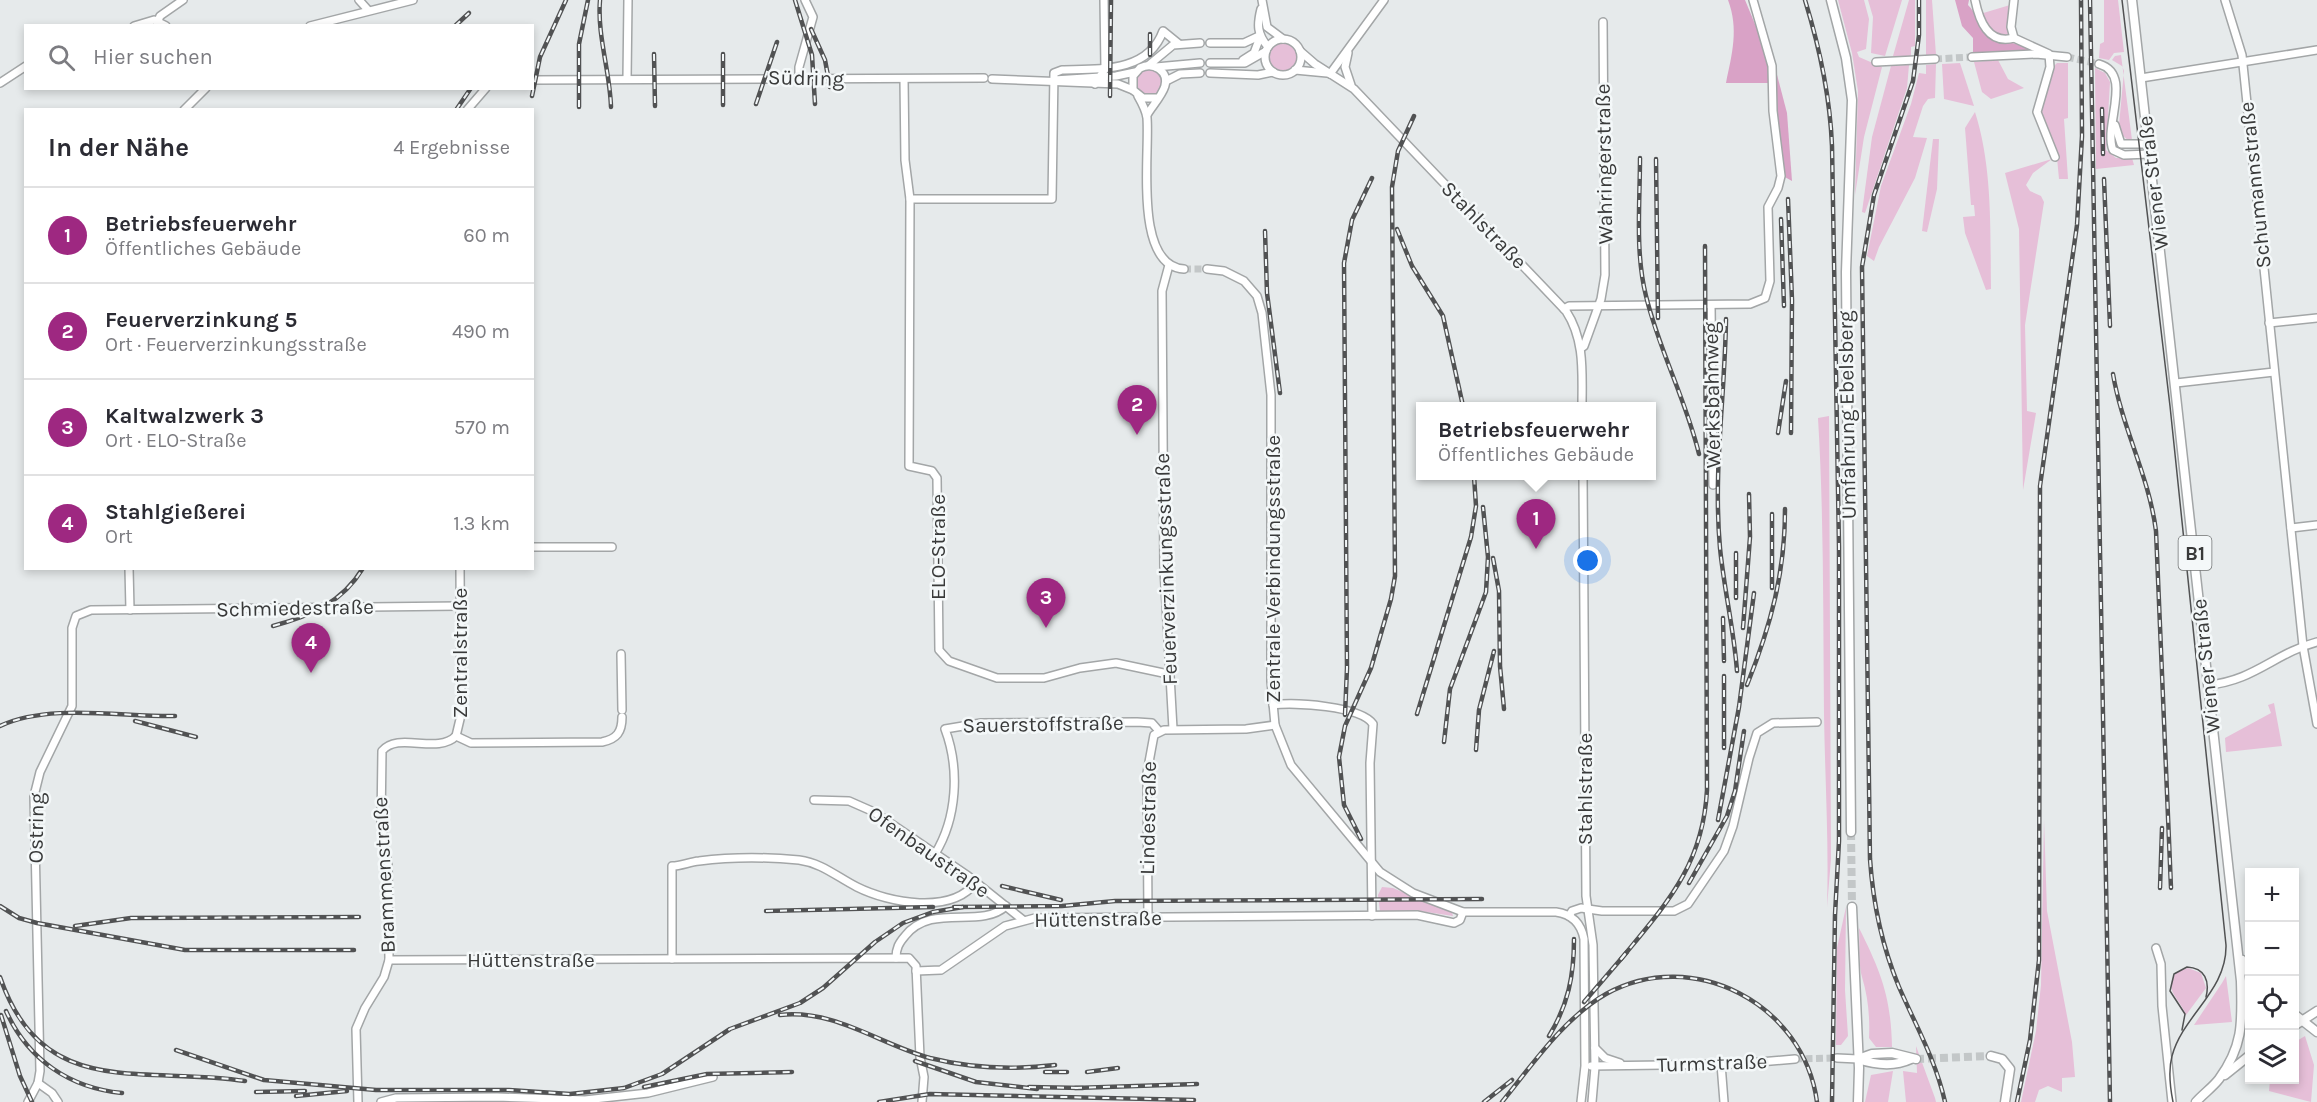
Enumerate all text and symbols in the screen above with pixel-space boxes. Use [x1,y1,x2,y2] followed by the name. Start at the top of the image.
[24,24,534,90] search box
[45,41,78,74] icon: search
[93,44,213,70] text: Hier suchen
[768,65,844,91] street label: Südring
[1591,83,1617,245] street label: Wahringerstraße
[2234,101,2276,269] street label: Schumannstraße
[2133,114,2173,252] street label: Wiener Straße
[48,132,189,163] text: In der Nähe
[393,136,510,159] text: 4 Ergebnisse
[1436,176,1532,274] street label: Stahlstraße
[105,211,296,237] text: Betriebsfeuerwehr
[64,224,71,247] text: 1
[463,224,510,247] text: 60 m
[105,237,301,260] text: Öffentliches Gebäude
[105,307,297,333] text: Feuerverzinkung 5
[1833,310,1861,520] street label: Umfahrung Ebelsberg
[61,320,74,343] text: 2
[452,320,510,343] text: 490 m
[1699,321,1725,468] street label: Werksbahnweg
[105,333,367,356] text: Ort · Feuerverzinkungsstraße
[1118,386,1156,435] pin: 2
[1416,402,1656,480] popup
[105,403,264,429] text: Kaltwalzwerk 3
[61,416,74,439] text: 3
[454,416,510,439] text: 570 m
[1438,417,1629,443] text: Betriebsfeuerwehr
[105,429,247,452] text: Ort · ELO-Straße
[1261,435,1285,703] street label: Zentrale Verbindungsstraße
[1438,443,1634,466] text: Öffentliches Gebäude
[1150,453,1182,685] street label: Feuerverzinkungsstraße
[926,494,950,600] street label: ELO-Straße
[105,499,246,525] text: Stahlgießerei
[1516,500,1556,549] pin: 1
[62,512,73,535] text: 4
[453,512,510,535] text: 1.3 km
[105,525,133,548] text: Ort
[2178,536,2212,570] road number: B1
[1573,546,1602,575] your location
[1026,578,1066,628] pin: 3
[448,588,472,718] street label: Zentralstraße
[216,595,374,621] street label: Schmiedestraße
[2187,597,2225,735] street label: Wiener Straße
[292,624,330,673] pin: 4
[962,711,1124,737] street label: Sauerstoffstraße
[1573,733,1597,845] street label: Stahlstraße
[1135,761,1161,875] street label: Lindestraße
[23,792,49,864] street label: Ostring
[368,796,400,954] street label: Brammenstraße
[864,801,994,903] street label: Ofenbaustraße
[2245,868,2299,1084] map controls
[2245,868,2299,922] button: +
[1034,906,1162,932] street label: Hüttenstraße
[2245,922,2299,976] button: −
[467,948,595,972] street label: Hüttenstraße
[2245,976,2299,1030] button: locate
[2245,1030,2299,1084] button: layers
[1656,1049,1768,1077] street label: Turmstraße

